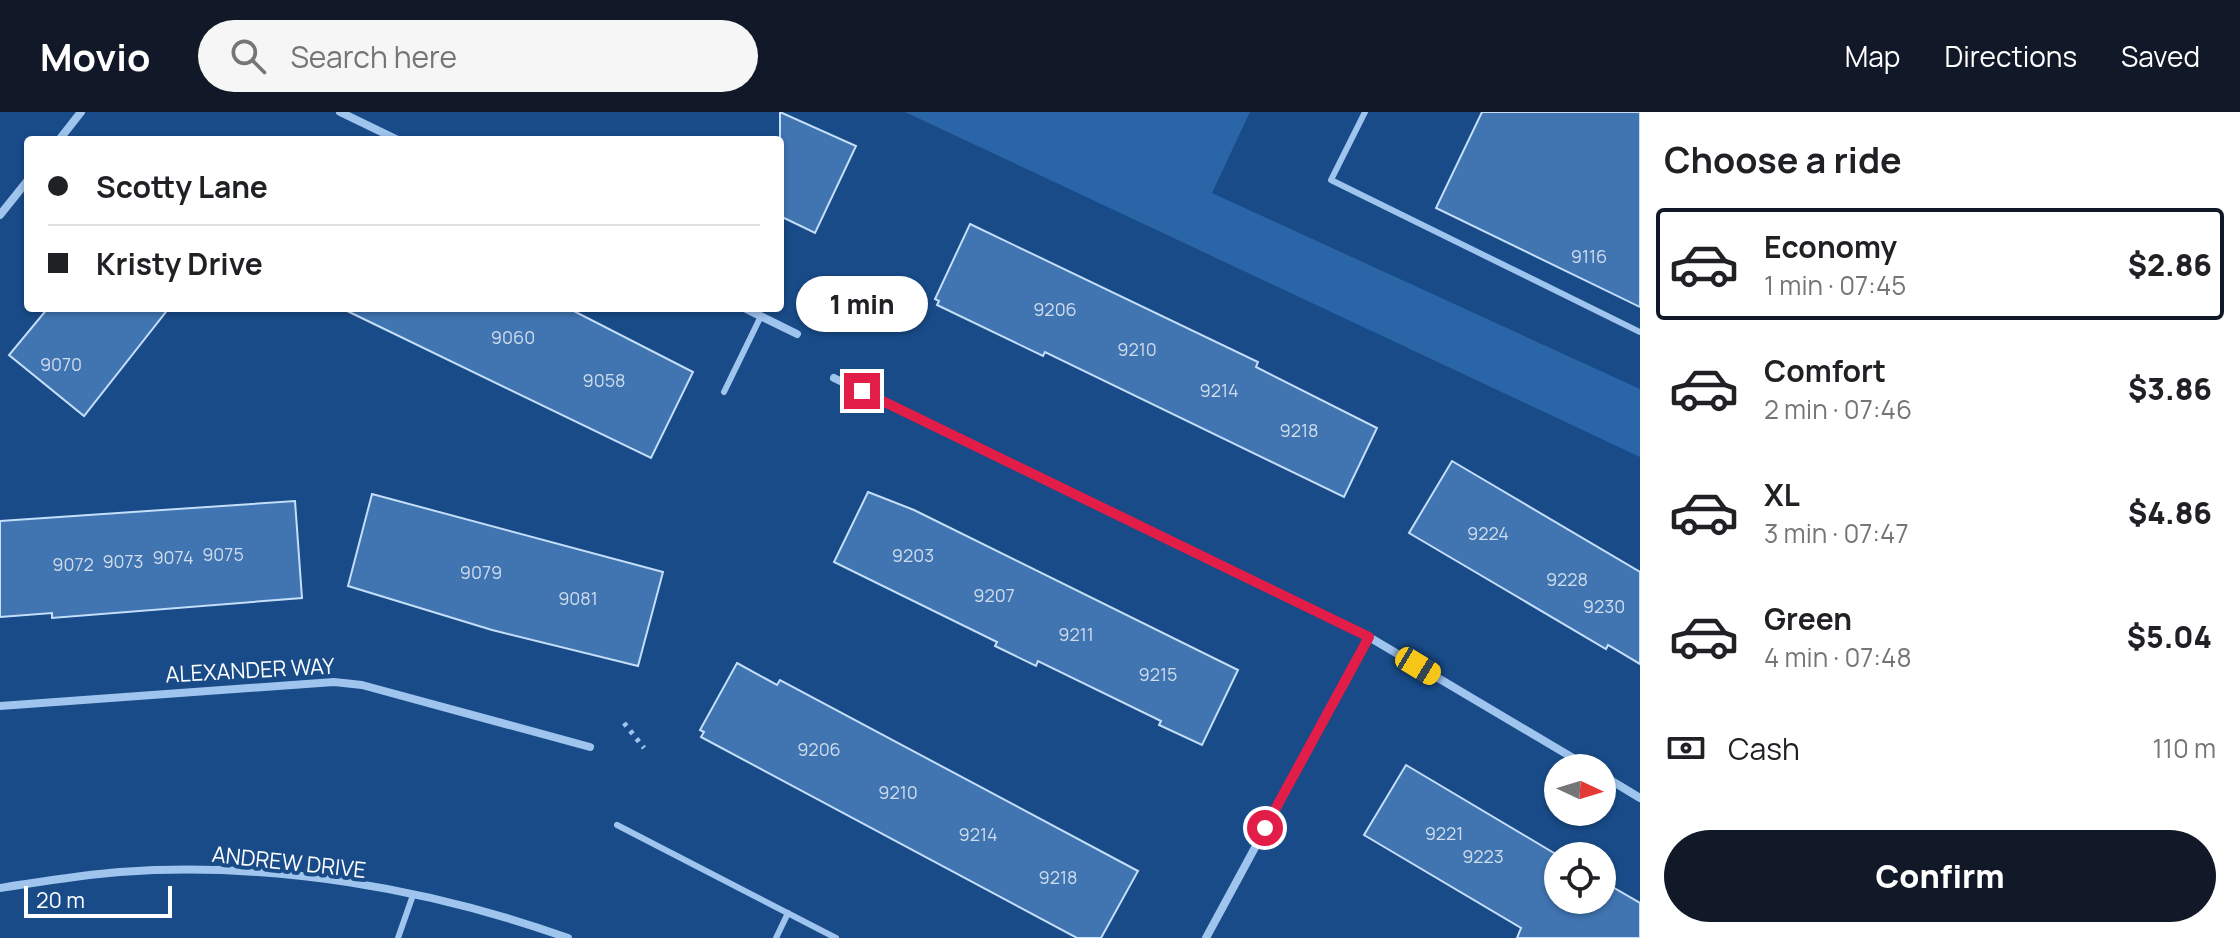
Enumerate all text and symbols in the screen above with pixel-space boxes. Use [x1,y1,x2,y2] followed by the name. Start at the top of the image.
[198,20,758,92] search box
[40,30,150,82] text: Movio
[226,34,270,78] icon: search
[290,36,457,77] text: Search here
[1845,37,1900,75] text: Map
[1944,37,2077,75] text: Directions
[2121,37,2200,75] text: Saved
[1664,135,1902,184] text: Choose a ride
[96,166,268,207] text: Scotty Lane
[1764,226,1897,267] text: Economy
[1668,228,1740,300] icon: car
[96,243,263,284] text: Kristy Drive
[1571,244,1607,268] house number: 9116
[2128,244,2212,285] text: $2.86
[1764,267,1906,303] text: 1 min · 07:45
[796,275,928,331] callout: 1 min
[829,286,895,322] text: 1 min
[1033,297,1077,321] house number: 9206
[491,325,535,349] house number: 9060
[1117,337,1157,361] house number: 9210
[1764,350,1886,391] text: Comfort
[40,352,82,376] house number: 9070
[1668,352,1740,424] icon: car
[583,368,626,392] house number: 9058
[2128,368,2212,409] text: $3.86
[844,373,880,409] route end
[1199,378,1239,402] house number: 9214
[1764,391,1912,427] text: 2 min · 07:46
[1280,418,1318,442] house number: 9218
[1764,474,1800,515] text: XL
[1668,476,1740,548] icon: car
[2128,492,2212,533] text: $4.86
[1764,515,1909,551] text: 3 min · 07:47
[1467,521,1509,545] house number: 9224
[202,542,244,566] house number: 9075
[892,543,934,567] house number: 9203
[152,545,194,569] house number: 9074
[102,549,144,573] house number: 9073
[52,552,94,576] house number: 9072
[460,560,502,584] house number: 9079
[1546,567,1588,591] house number: 9228
[973,583,1015,607] house number: 9207
[558,586,598,610] house number: 9081
[1583,594,1625,618] house number: 9230
[1764,598,1852,639] text: Green
[1668,600,1740,672] icon: car
[2127,616,2212,657] text: $5.04
[1058,622,1094,646] house number: 9211
[1764,639,1912,675] text: 4 min · 07:48
[1391,643,1445,689] car
[165,651,336,689] street label: ALEXANDER WAY
[1139,662,1177,686] house number: 9215
[1664,726,1708,770] icon: cash
[1728,728,1800,769] text: Cash
[2153,730,2216,766] text: 110 m
[797,737,841,761] house number: 9206
[1544,754,1616,826] north arrow
[1544,754,1616,914] map controls
[878,780,918,804] house number: 9210
[1247,810,1283,846] route start
[1425,821,1463,845] house number: 9221
[958,822,998,846] house number: 9214
[1664,830,2216,922] button: Confirm
[210,839,368,885] street label: ANDREW DRIVE
[1544,842,1616,914] button: locate
[1462,844,1504,868] house number: 9223
[1039,865,1077,889] house number: 9218
[24,882,172,918] scale bar
[36,885,85,915] text: 20 m

